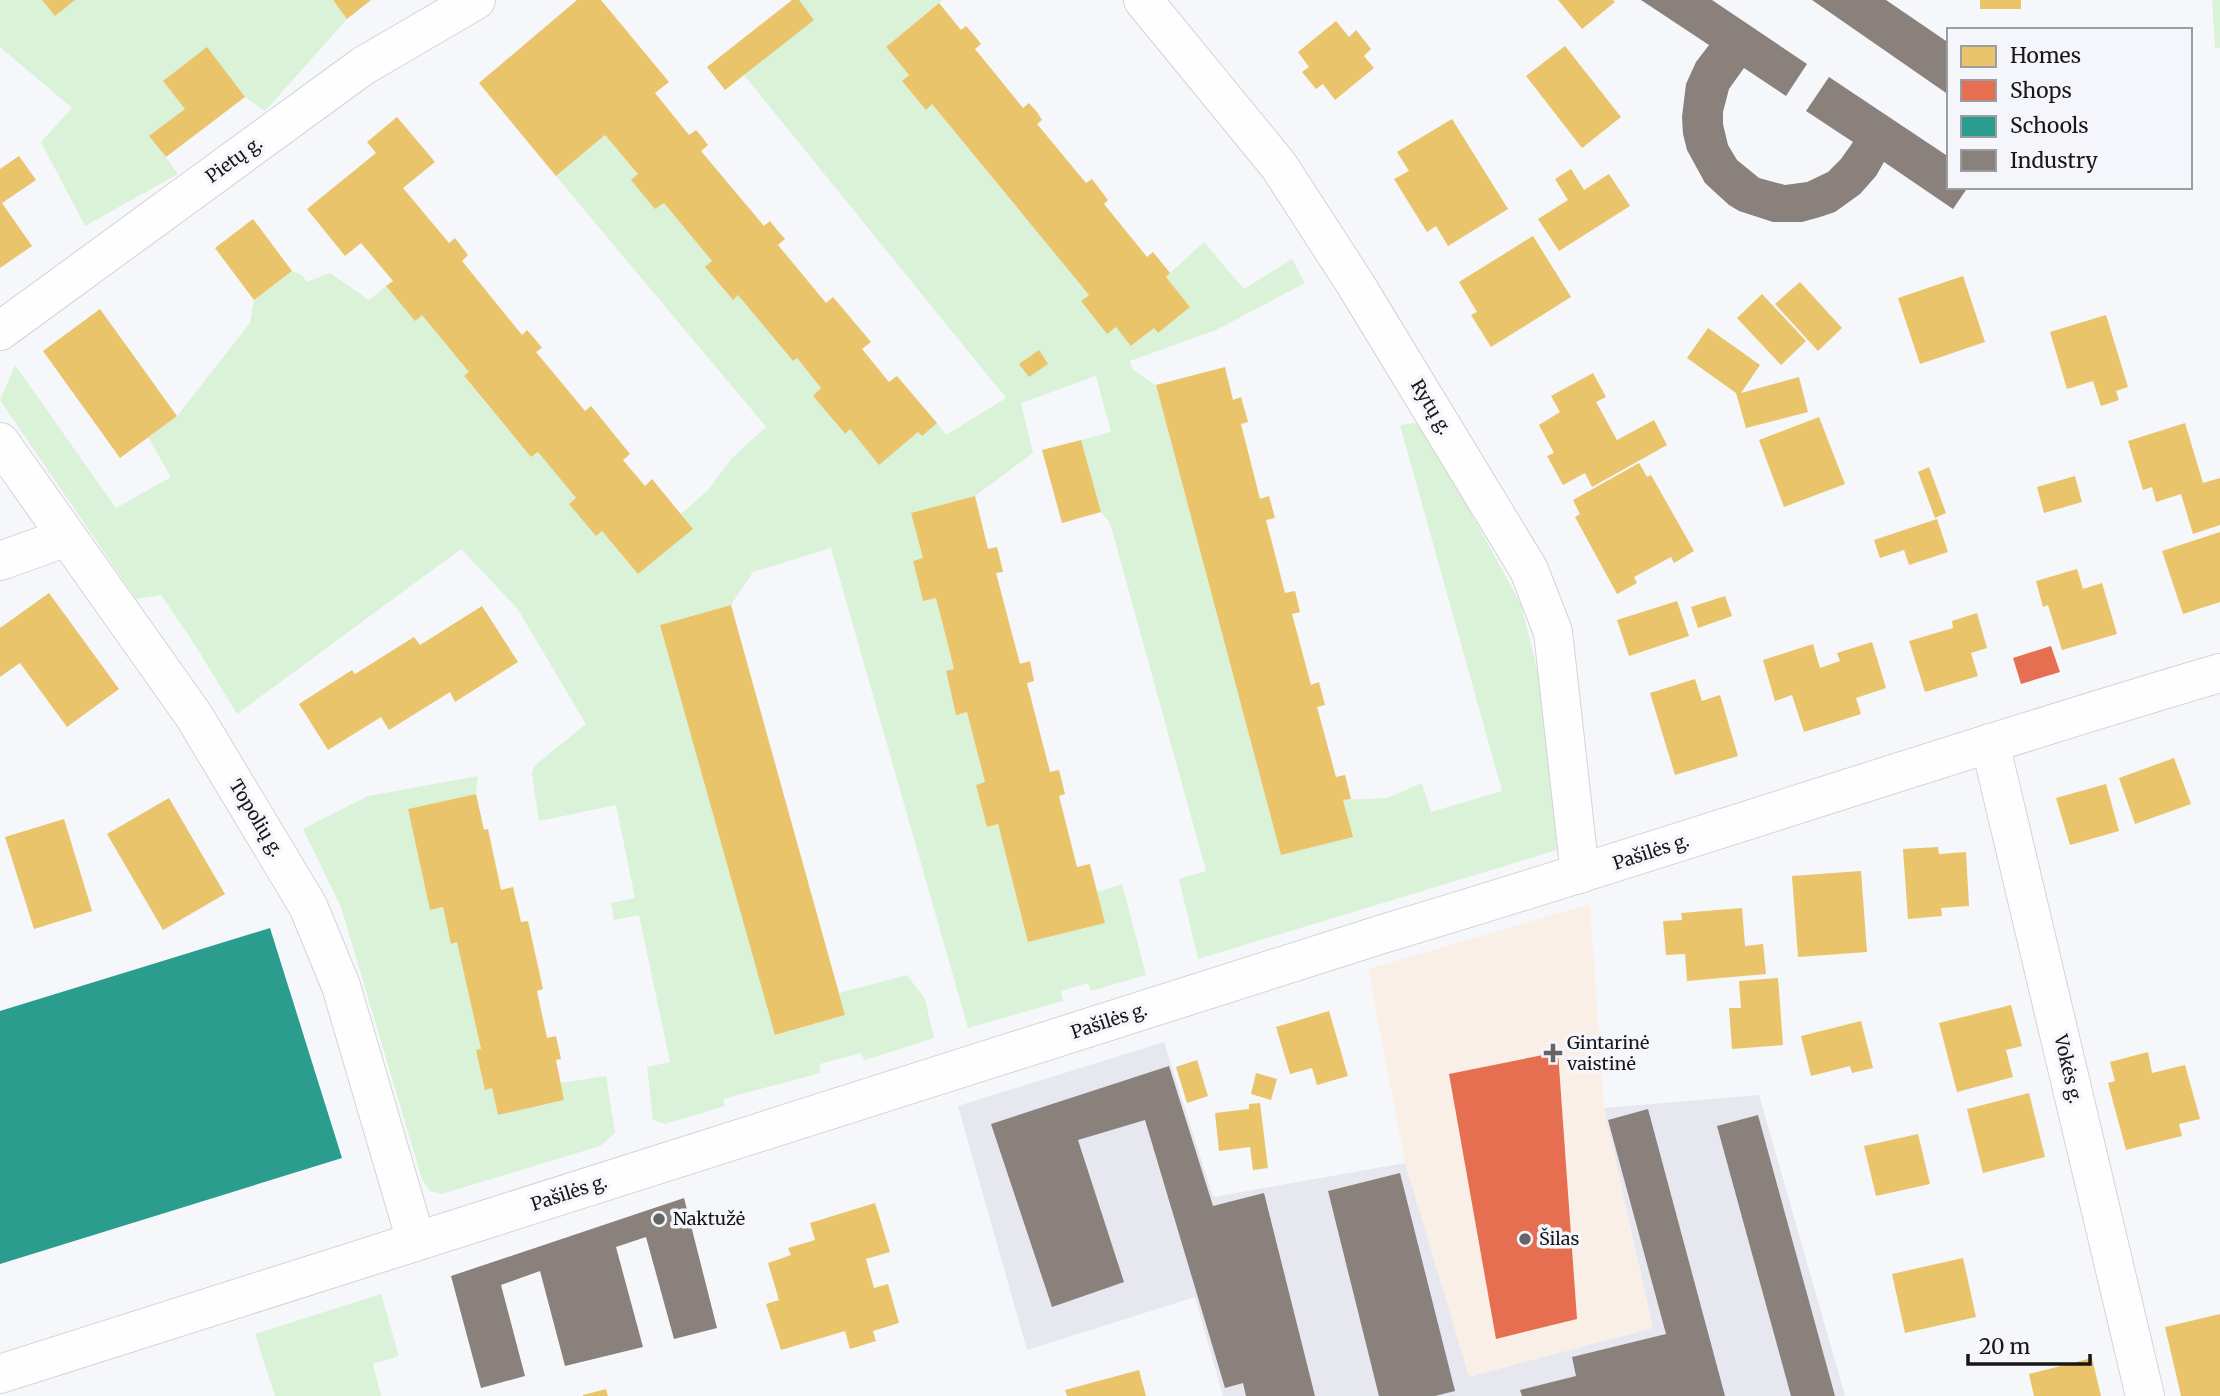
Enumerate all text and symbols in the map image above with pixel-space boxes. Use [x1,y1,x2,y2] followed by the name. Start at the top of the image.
[1947,28,2192,189] legend
[2010,42,2081,69] text: Homes
[2010,77,2072,104] text: Shops
[2010,112,2089,139] text: Schools
[201,131,267,188] street label: Pietų g.
[2010,147,2099,174] text: Industry
[1406,375,1457,439] street label: Rytų g.
[224,775,288,861] street label: Topolių g.
[1610,828,1692,875] street label: Pašilės g.
[1068,997,1150,1044] street label: Pašilės g.
[1566,1031,1649,1075] place label: Gintarinė vaistinė
[2049,1031,2088,1106] street label: Vokės g.
[1545,1045,1561,1061] marker: Gintarinė vaistinė
[528,1169,610,1216] street label: Pašilės g.
[673,1207,745,1230] place label: Naktužė
[651,1211,667,1227] marker: Naktužė
[1539,1227,1580,1250] place label: Šilas
[1517,1231,1533,1247] marker: Šilas
[1968,1322,2090,1366] scale bar
[1979,1333,2031,1360] text: 20 m

